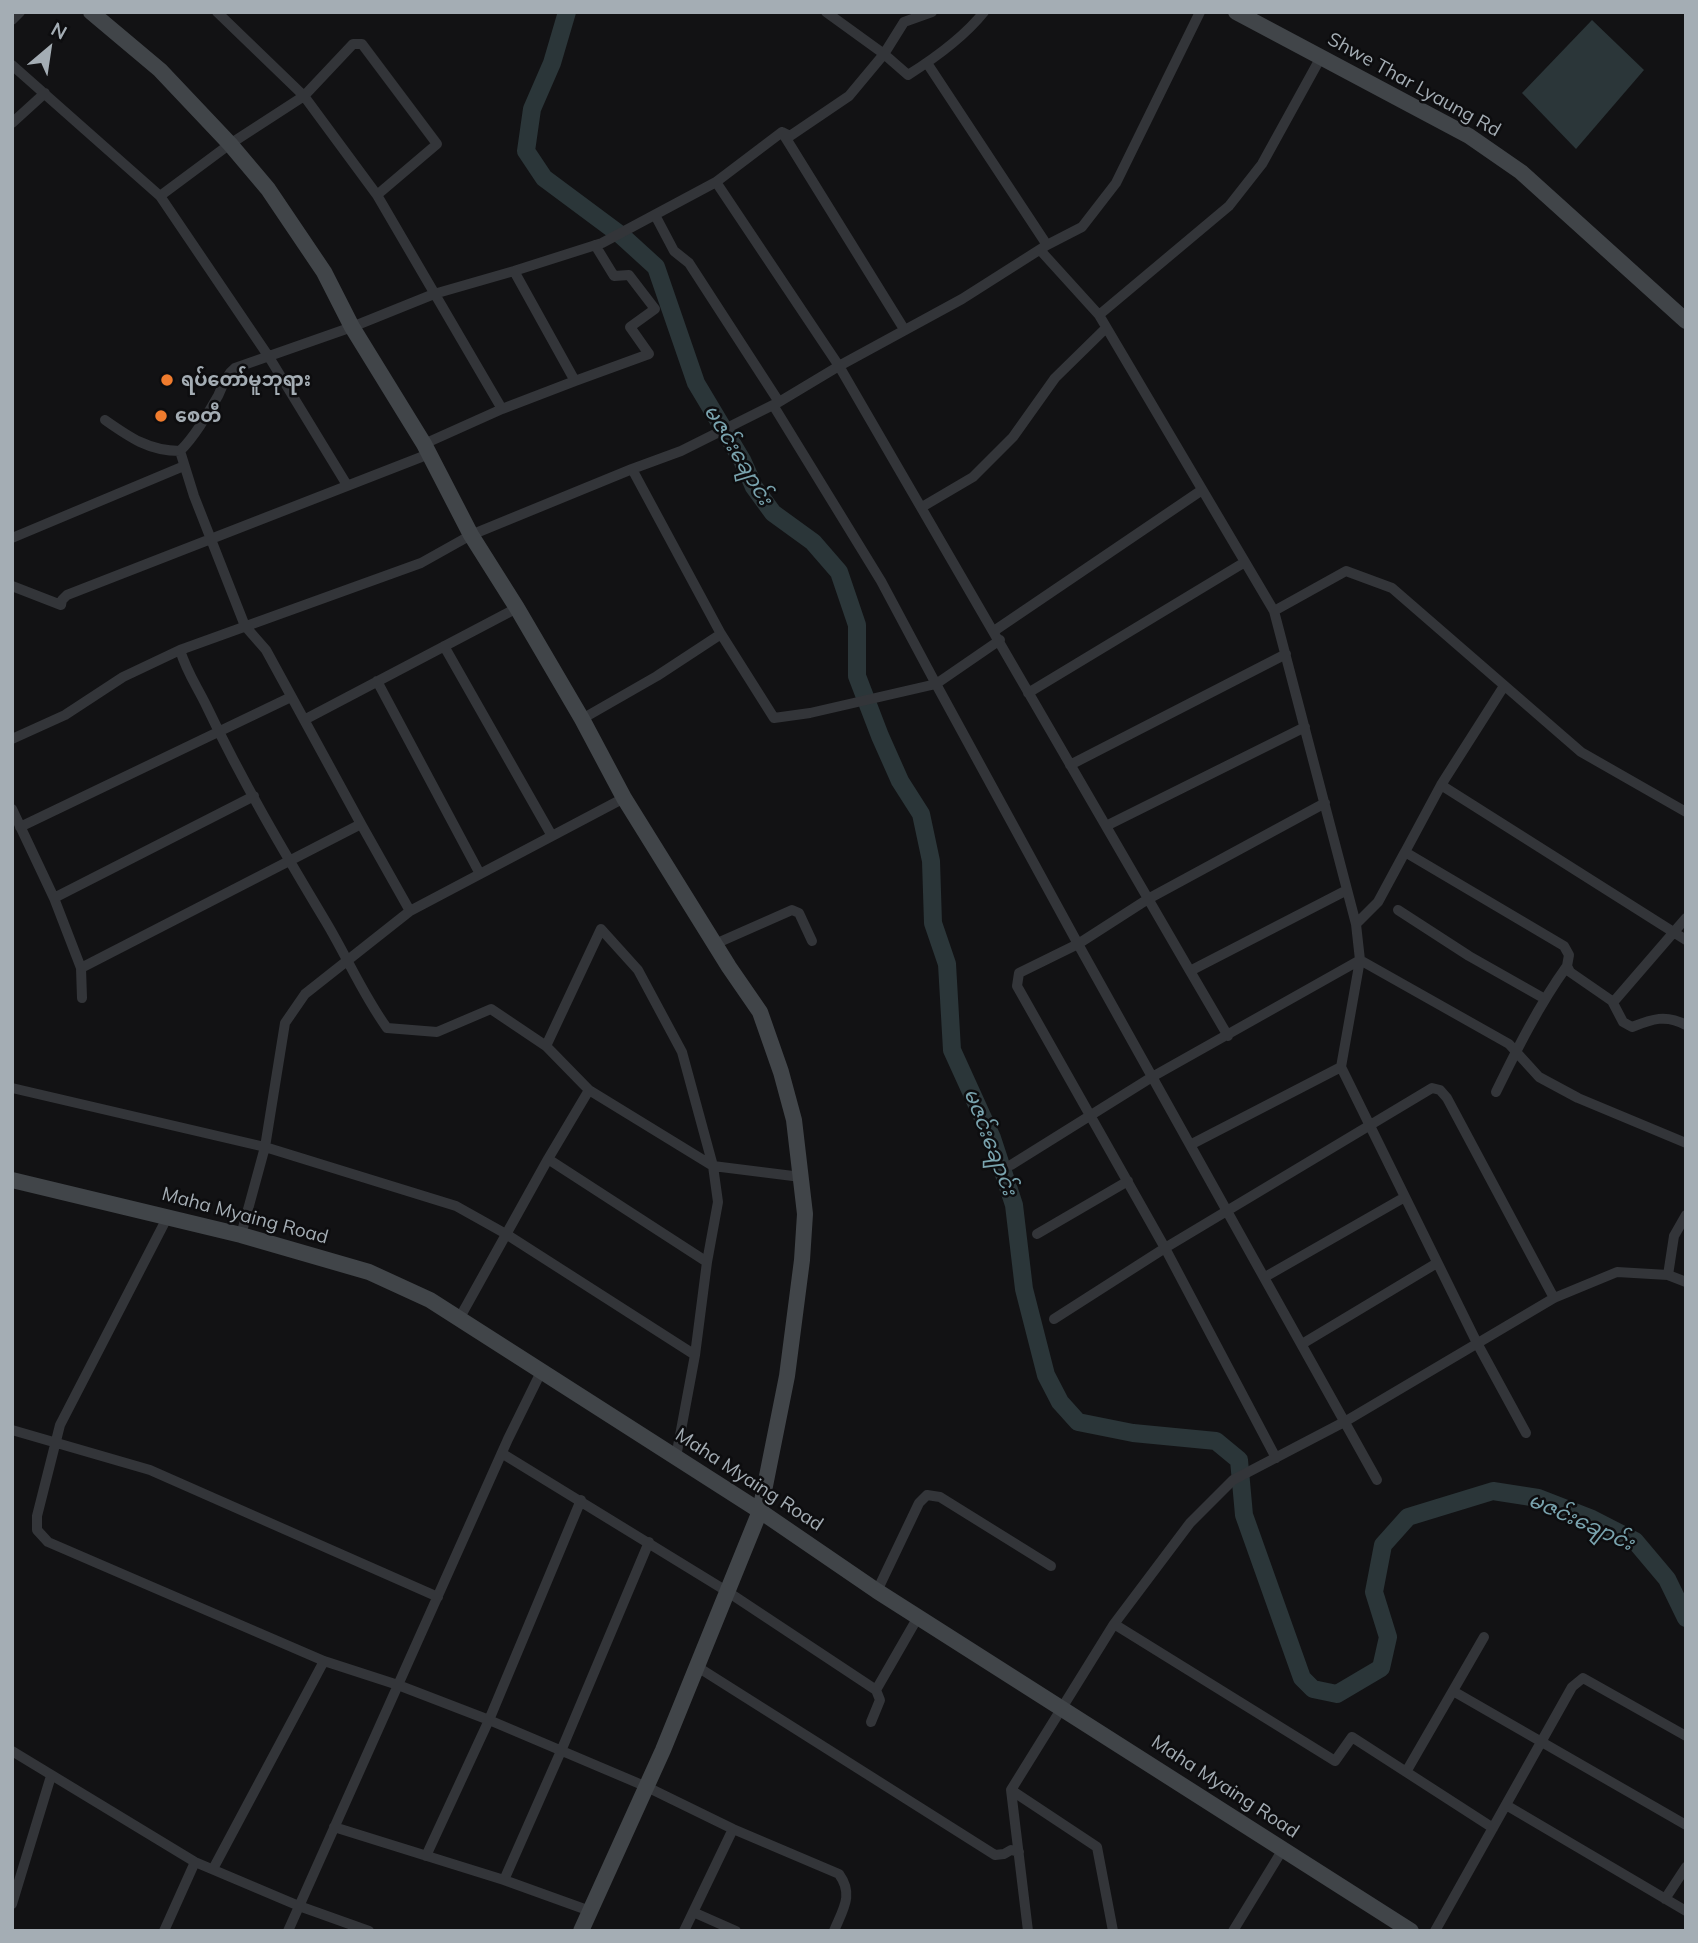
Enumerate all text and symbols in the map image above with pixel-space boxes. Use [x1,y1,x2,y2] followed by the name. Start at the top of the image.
[14,14,84,84] north arrow
[47,17,71,45] text: N
[1324,28,1504,142] street label: Shwe Thar Lyaung Rd
[181,369,311,391] place label: ရပ်တော်မူဘုရား
[159,372,175,388] marker: ရပ်တော်မူဘုရား
[698,400,778,510] water label: မဇင်းချောင်း
[175,405,221,427] place label: စေတီ
[153,408,169,424] marker: စေတီ
[958,1085,1022,1199] water label: မဇင်းချောင်း
[159,1183,331,1249] street label: Maha Myaing Road
[671,1424,827,1536] street label: Maha Myaing Road
[1524,1488,1638,1556] water label: မဇင်းချောင်း
[1147,1731,1303,1843] street label: Maha Myaing Road

